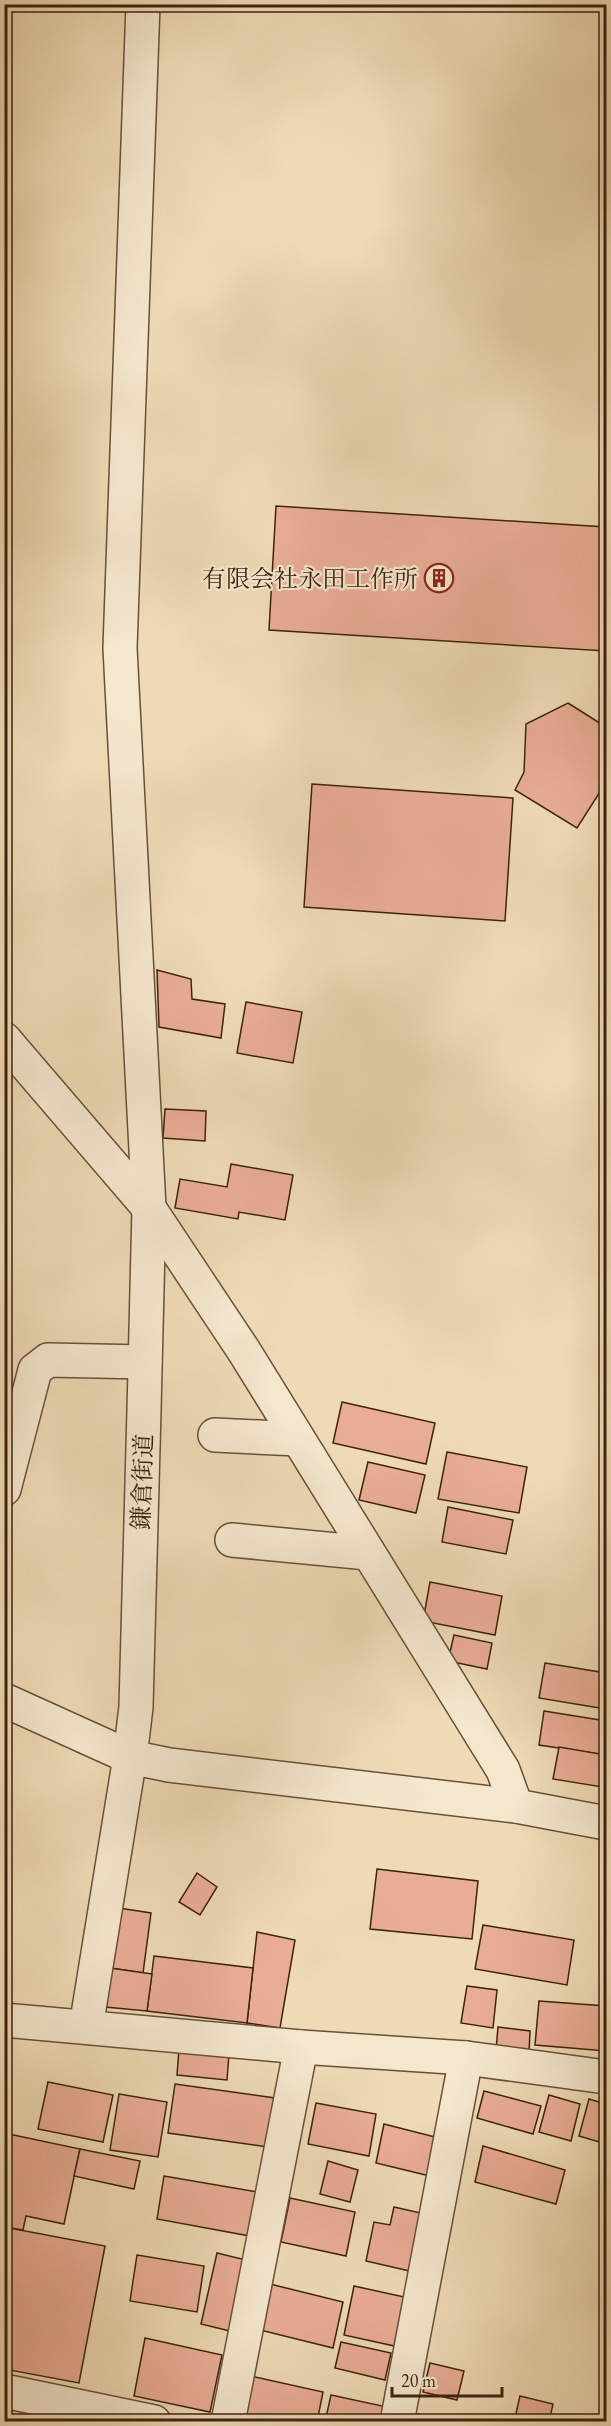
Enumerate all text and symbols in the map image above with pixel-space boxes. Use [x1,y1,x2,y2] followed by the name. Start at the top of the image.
[423,562,455,594] building icon: 有限会社永田工作所
[202,563,418,594] place label: 有限会社永田工作所
[125,1433,159,1531] street label: 鎌倉街道
[392,2360,502,2398] scale bar
[401,2369,436,2392] text: 20 m

